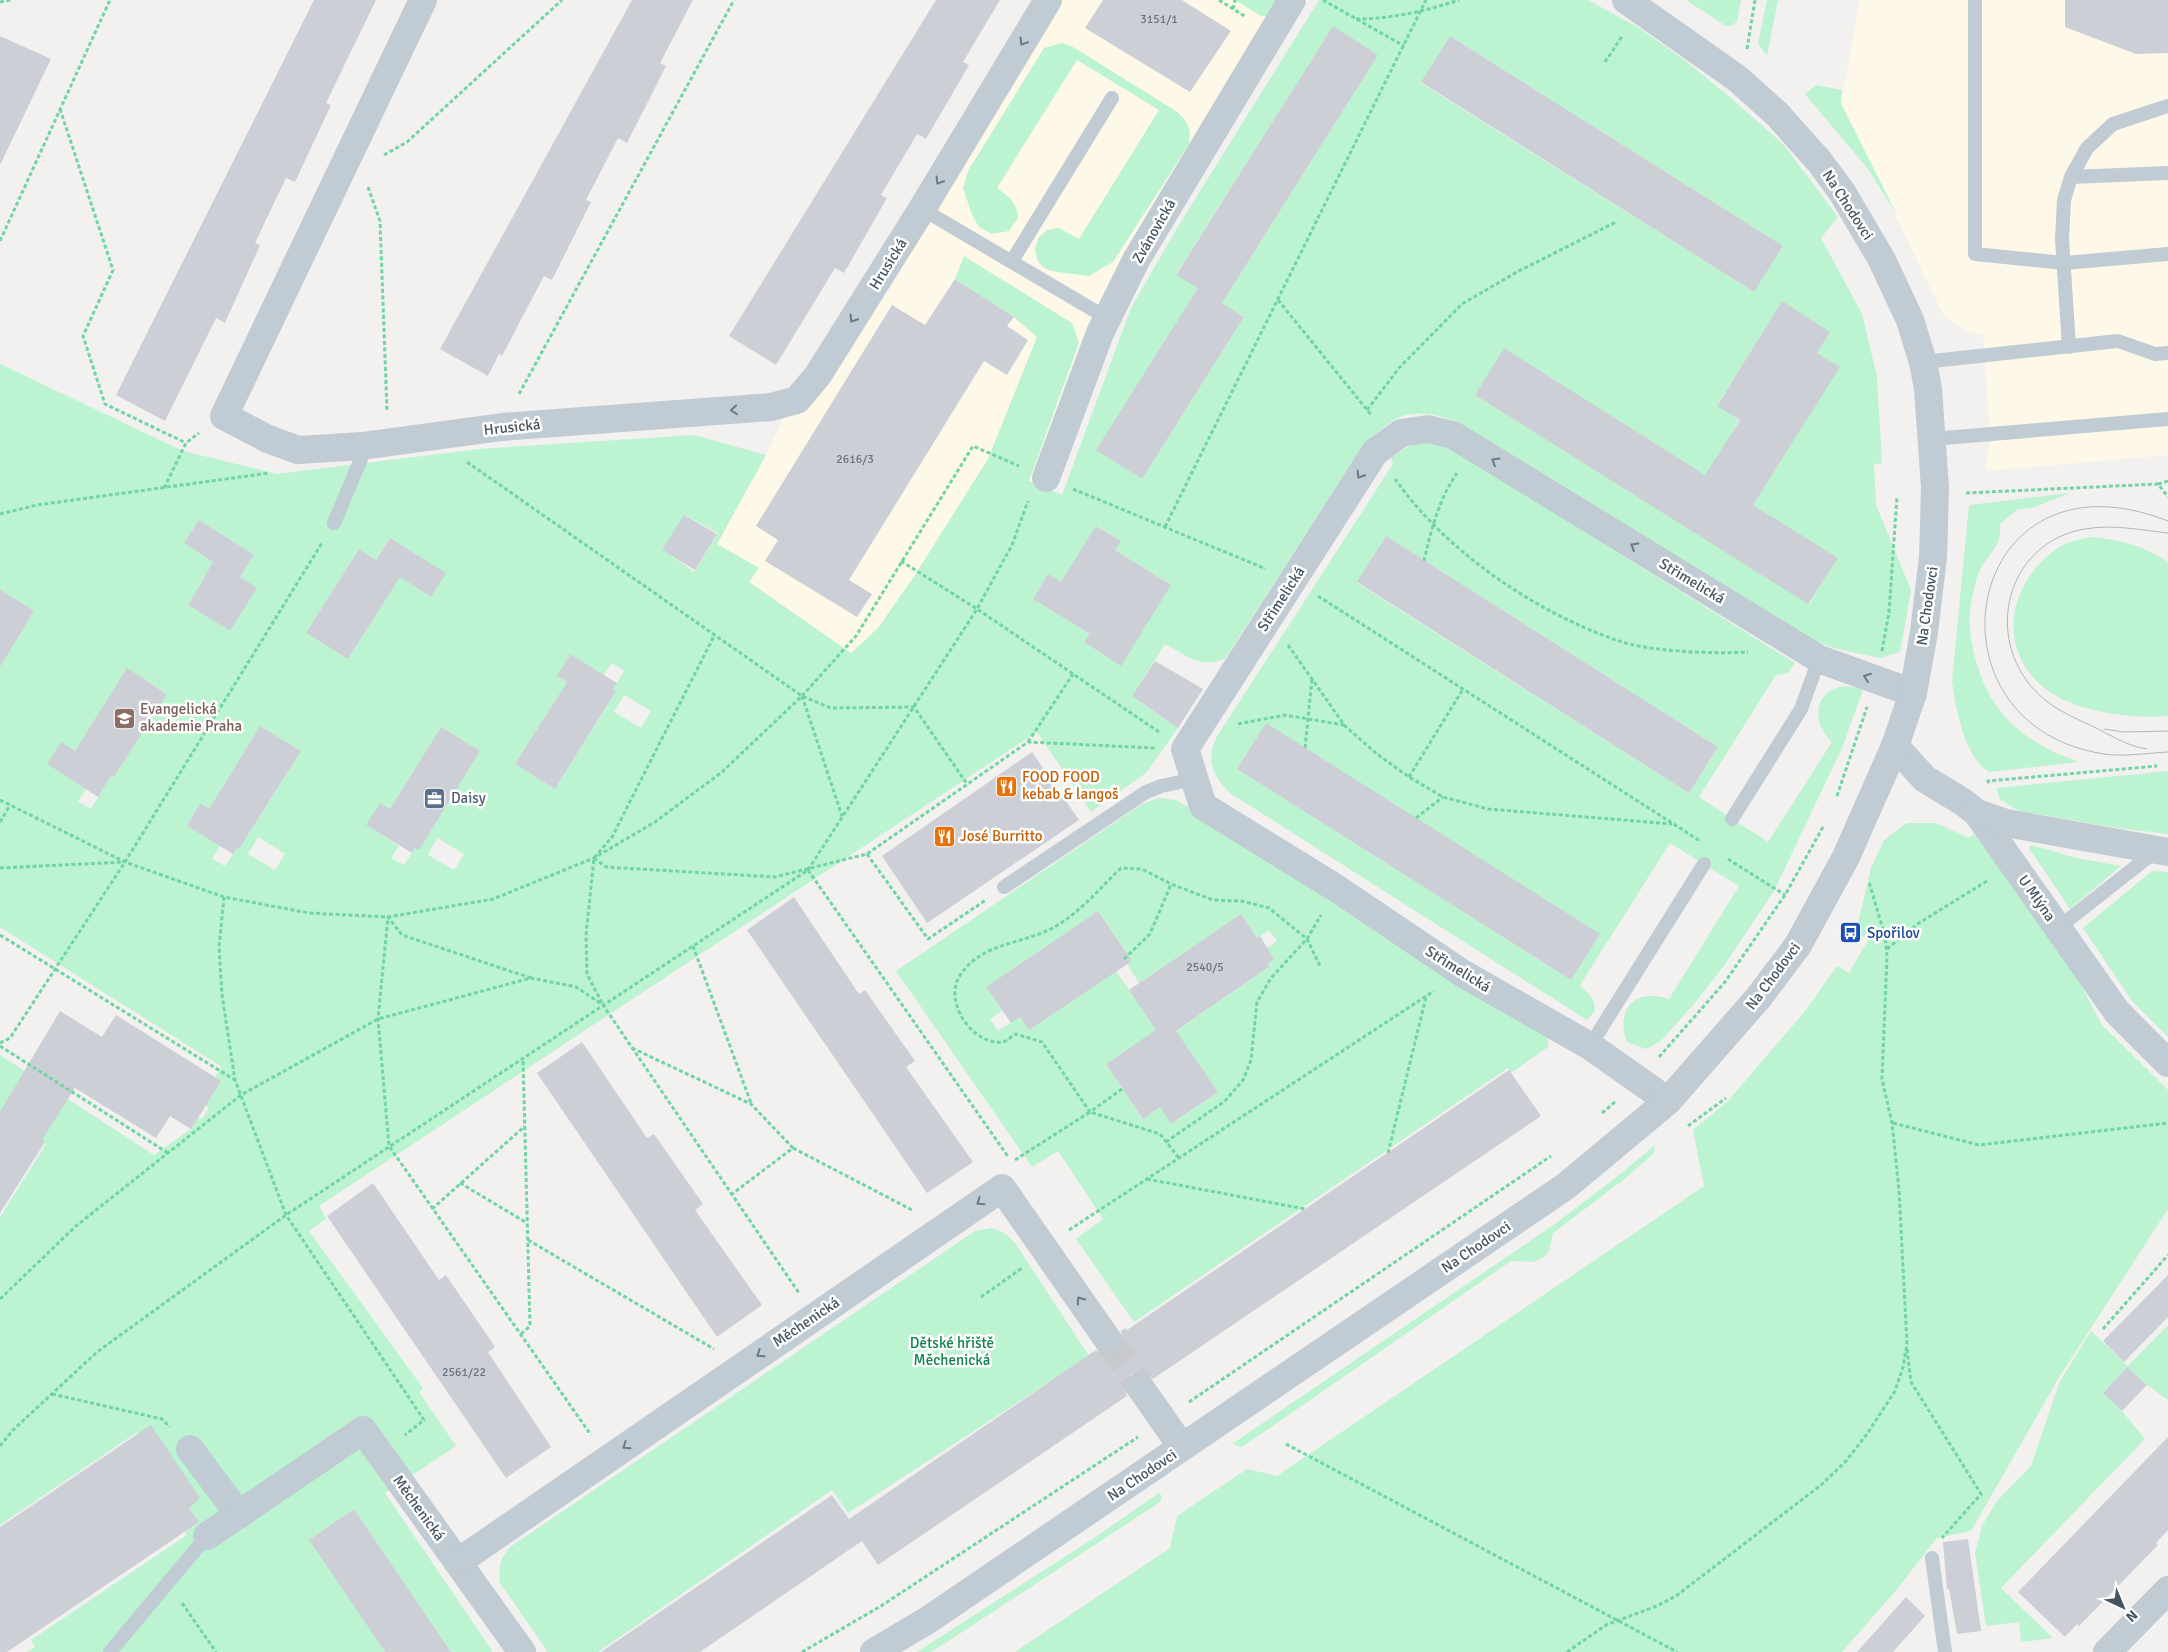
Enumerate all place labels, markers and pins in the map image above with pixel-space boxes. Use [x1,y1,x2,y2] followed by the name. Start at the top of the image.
[140,700,242,735] place label: Evangelická akademie Praha
[112,706,136,730] school or university icon: Evangelická akademie Praha
[1022,768,1119,803] place label: FOOD FOOD kebab & langoš
[994,774,1018,798] restaurant icon: FOOD FOOD kebab & langoš
[423,786,447,810] office icon: Daisy
[451,789,486,807] place label: Daisy
[932,824,956,848] restaurant icon: José Burritto
[960,827,1043,845] place label: José Burritto
[1839,921,1863,945] bus stop icon: Spořilov
[1867,924,1920,942] place label: Spořilov

